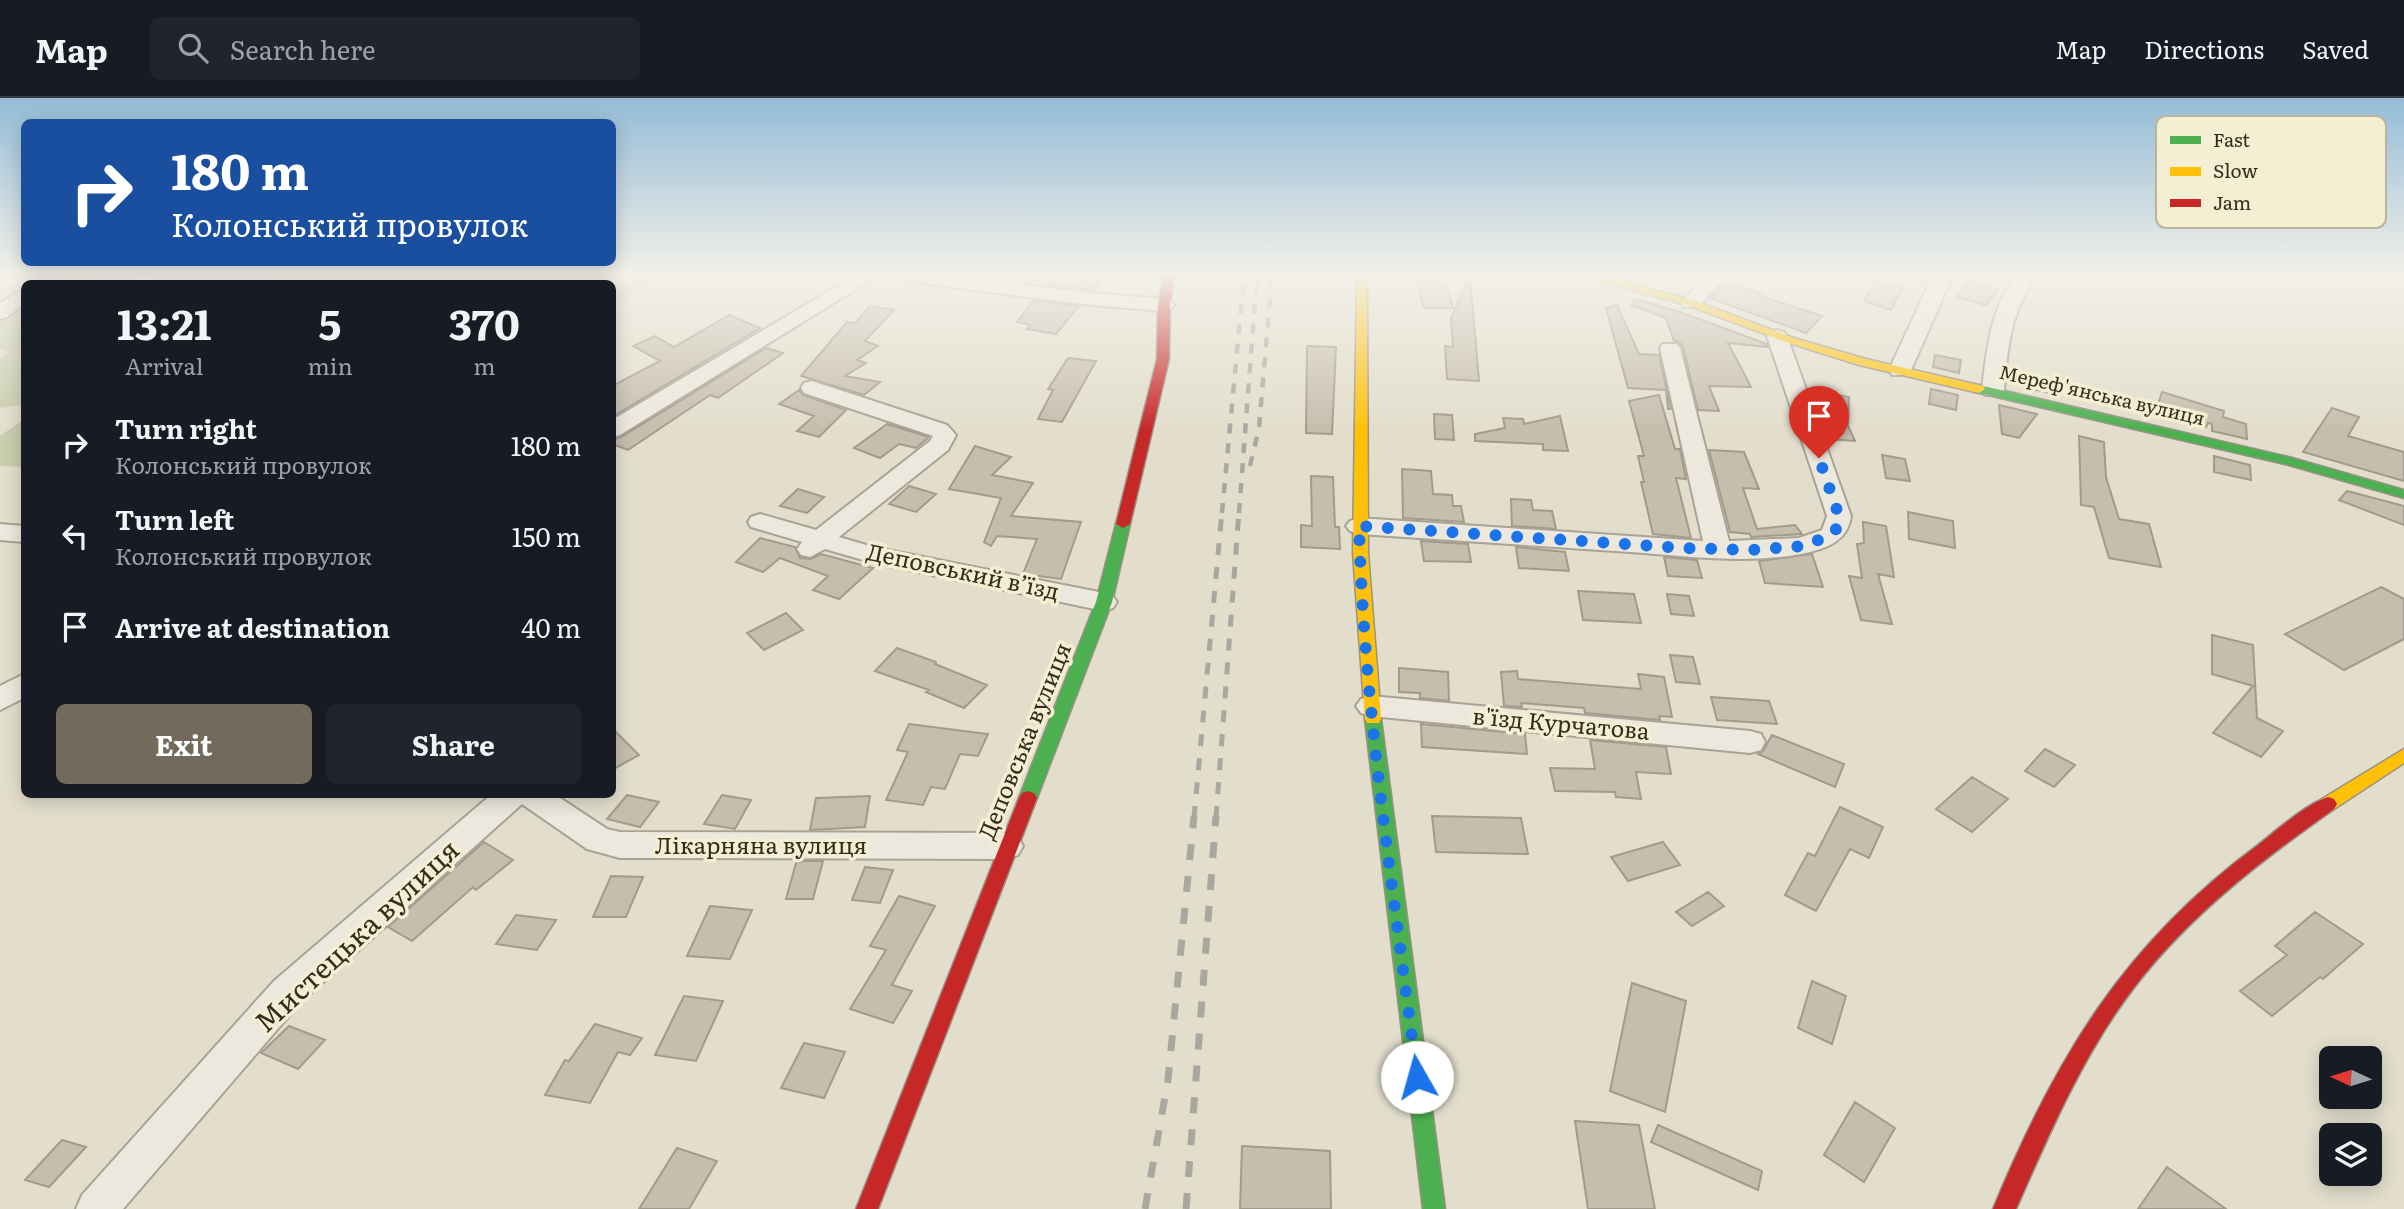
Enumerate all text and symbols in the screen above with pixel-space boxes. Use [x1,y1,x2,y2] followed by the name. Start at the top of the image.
[150,17,640,80] search box
[35,24,108,73] text: Map
[174,29,212,67] icon: search
[230,29,376,68] text: Search here
[2055,31,2106,66] text: Map
[2144,31,2264,66] text: Directions
[2302,31,2369,66] text: Saved
[2156,116,2386,228] legend
[2213,125,2250,153] text: Fast
[171,132,309,205] text: 180 m
[56,147,147,238] icon: right
[2213,156,2258,184] text: Slow
[2213,188,2251,216] text: Jam
[171,199,528,247] text: Колонський провулок
[117,291,211,353] text: 13:21
[319,291,341,353] text: 5
[449,291,520,353] text: 370
[125,348,203,382] text: Arrival
[307,348,353,382] text: min
[473,348,495,382] text: m
[1997,357,2208,431] street label: Мереф'янська вулиця
[1789,386,1849,458] pin
[1800,397,1838,435] icon: arrive
[115,408,257,447] text: Turn right
[511,425,581,464] text: 180 m
[56,426,94,464] icon: right
[115,447,372,481] text: Колонський провулок
[115,499,234,538] text: Turn left
[512,516,581,555] text: 150 m
[56,517,94,555] icon: left
[864,533,1063,607] street label: Деповський в’їзд
[115,538,372,572] text: Колонський провулок
[115,607,390,646] text: Arrive at destination
[521,607,581,646] text: 40 m
[56,608,94,646] icon: arrive
[968,637,1078,844] street label: Деповська вулиця
[1471,697,1652,747] street label: в'їзд Курчатова
[56,704,312,784] button: Exit
[326,704,581,784] button: Share
[655,827,867,861] street label: Лікарняна вулиця
[244,828,468,1041] street label: Мистецька вулиця
[1380,1040,1454,1114] position arrow
[2319,1046,2382,1110] north arrow
[2319,1046,2382,1186] map controls
[2319,1123,2382,1186] button: layers

